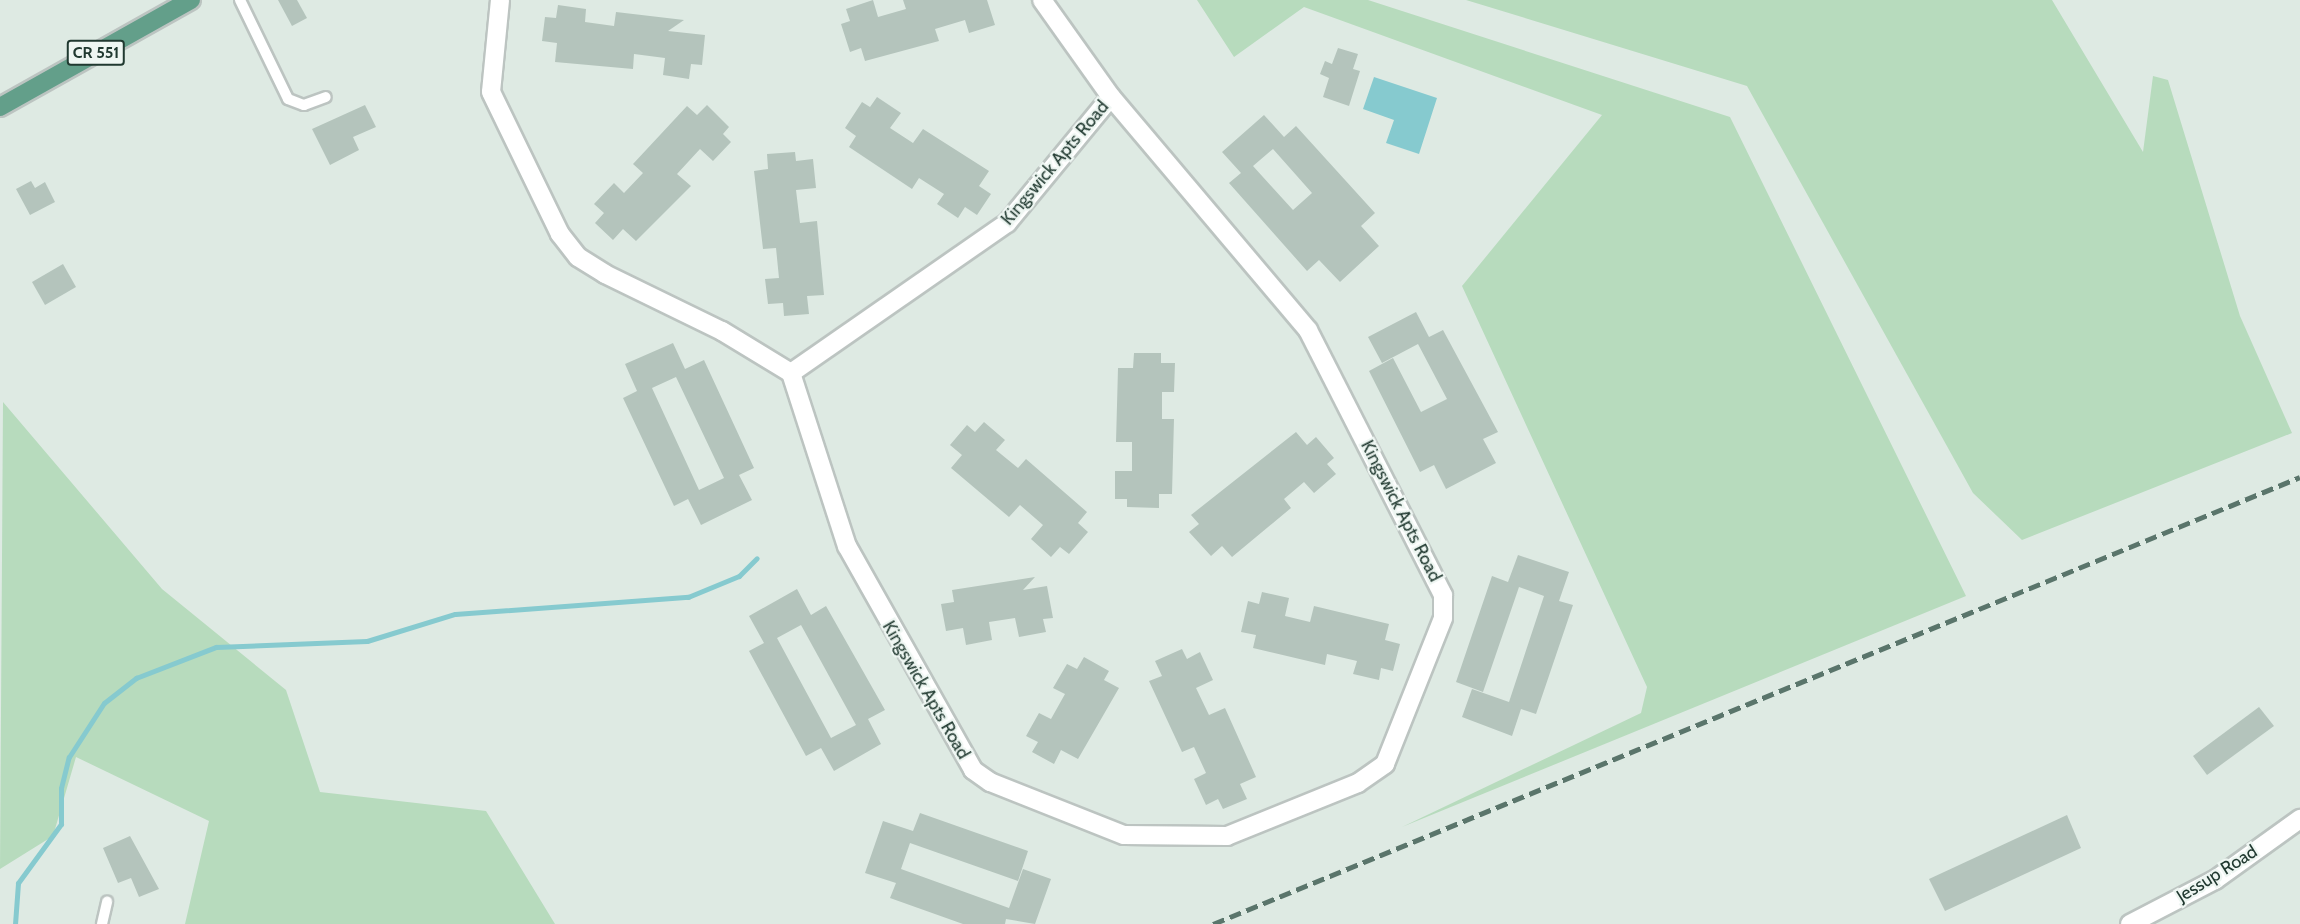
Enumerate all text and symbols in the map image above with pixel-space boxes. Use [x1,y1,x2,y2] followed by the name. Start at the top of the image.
[66,40,126,66] road number: CR 551
[997,96,1113,230] street label: Kingswick Apts Road
[1356,437,1446,585] street label: Kingswick Apts Road
[878,617,974,763] street label: Kingswick Apts Road
[2173,841,2261,907] street label: Jessup Road

